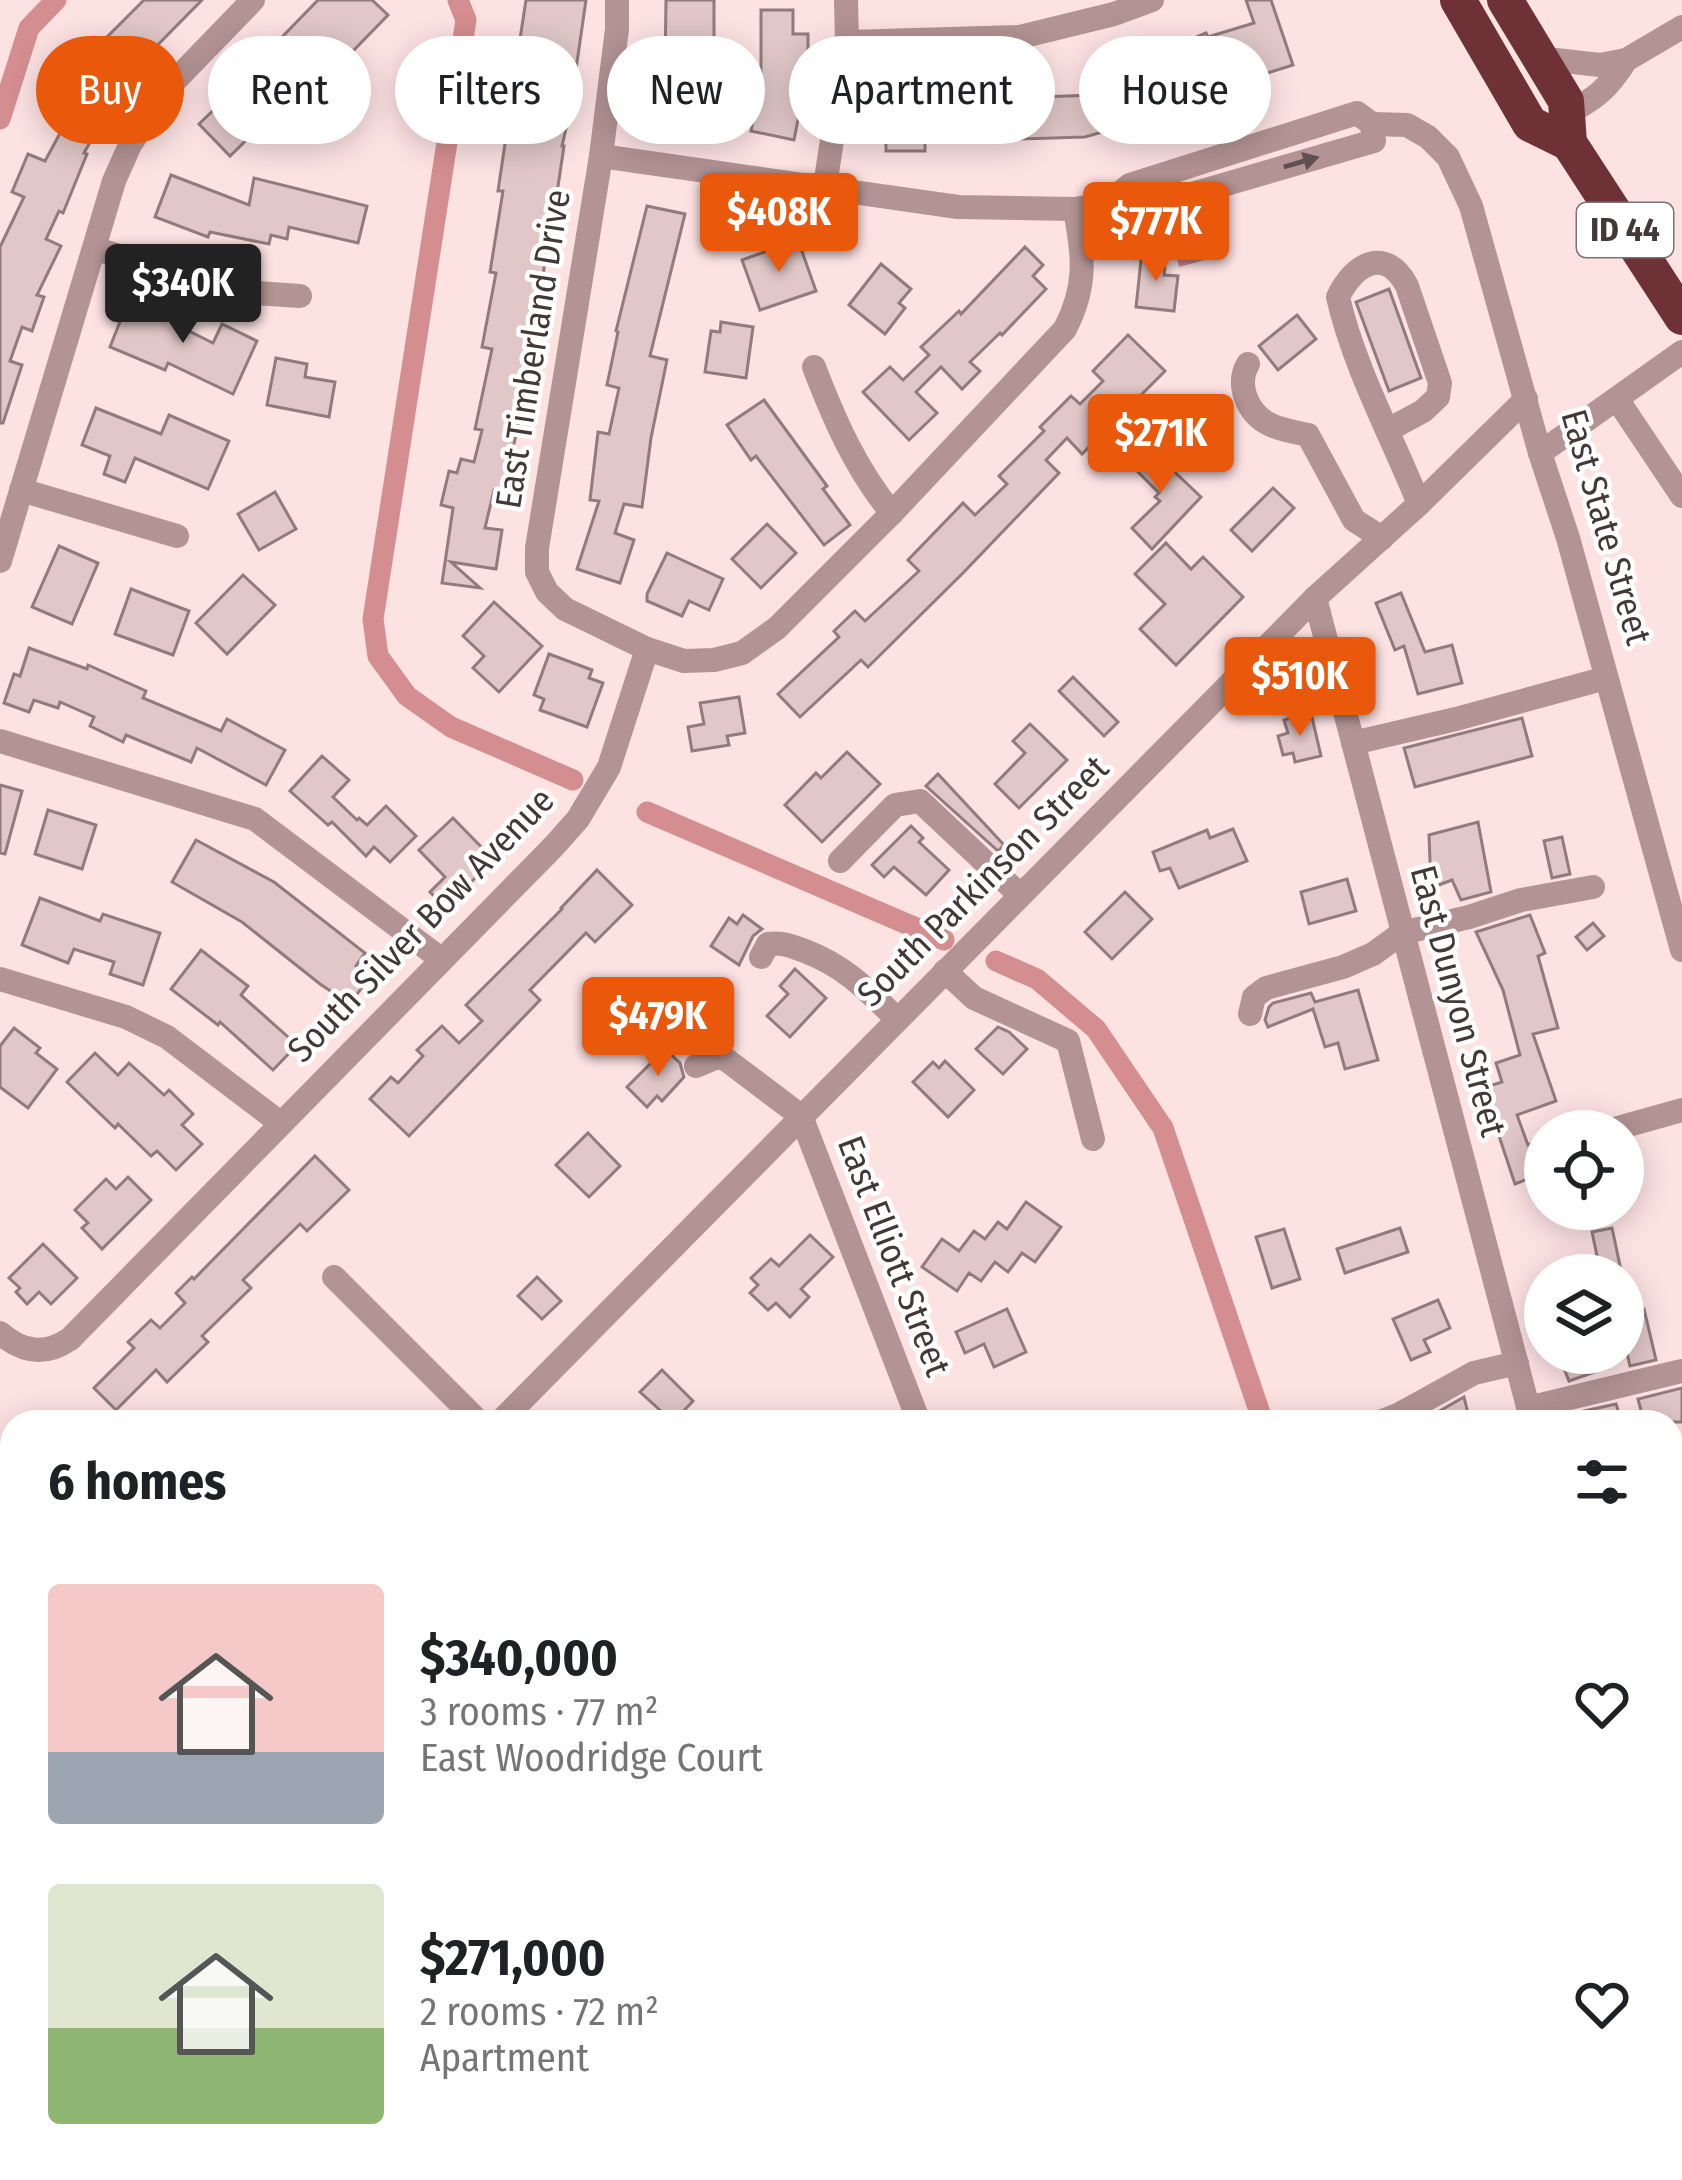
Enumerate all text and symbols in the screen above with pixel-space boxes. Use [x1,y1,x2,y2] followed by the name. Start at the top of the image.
[36,36,184,144] chip: Buy
[208,36,371,144] chip: Rent
[395,36,583,144] chip: Filters
[607,36,765,144] chip: New
[789,36,1055,144] chip: Apartment
[1079,36,1271,144] chip: House
[1283,152,1320,170] one-way arrow
[695,173,863,275] pin: $408K
[1072,182,1240,284] pin: $777K
[486,186,580,512] street label: East Timberland Drive
[727,189,831,235] text: $408K
[1110,198,1202,244] text: $777K
[1577,203,1673,257] road number: ID 44
[99,244,267,346] pin: $340K
[132,260,234,306] text: $340K
[1077,394,1245,496] pin: $271K
[1551,404,1661,650] street label: East State Street
[1115,410,1207,456] text: $271K
[1216,637,1384,739] pin: $510K
[1252,653,1348,699] text: $510K
[848,746,1118,1016] street label: South Parkinson Street
[279,779,563,1071] street label: South Silver Bow Avenue
[1401,861,1515,1142] street label: East Dunyon Street
[574,977,742,1079] pin: $479K
[609,993,707,1039] text: $479K
[1524,1110,1644,1374] map controls
[1524,1110,1644,1230] button: locate
[828,1130,960,1382] street label: East Elliott Street
[1524,1254,1644,1374] button: layers
[1569,1449,1635,1515] icon: filters
[48,1451,226,1513] text: 6 homes
[420,1627,618,1689] text: $340,000
[144,1632,288,1776] icon: home
[1569,1671,1635,1737] icon: heart
[420,1689,658,1735] text: 3 rooms · 77 m²
[420,1735,763,1781] text: East Woodridge Court
[420,1927,606,1989] text: $271,000
[144,1932,288,2076] icon: home
[1569,1971,1635,2037] icon: heart
[420,1989,659,2035] text: 2 rooms · 72 m²
[420,2035,589,2081] text: Apartment

